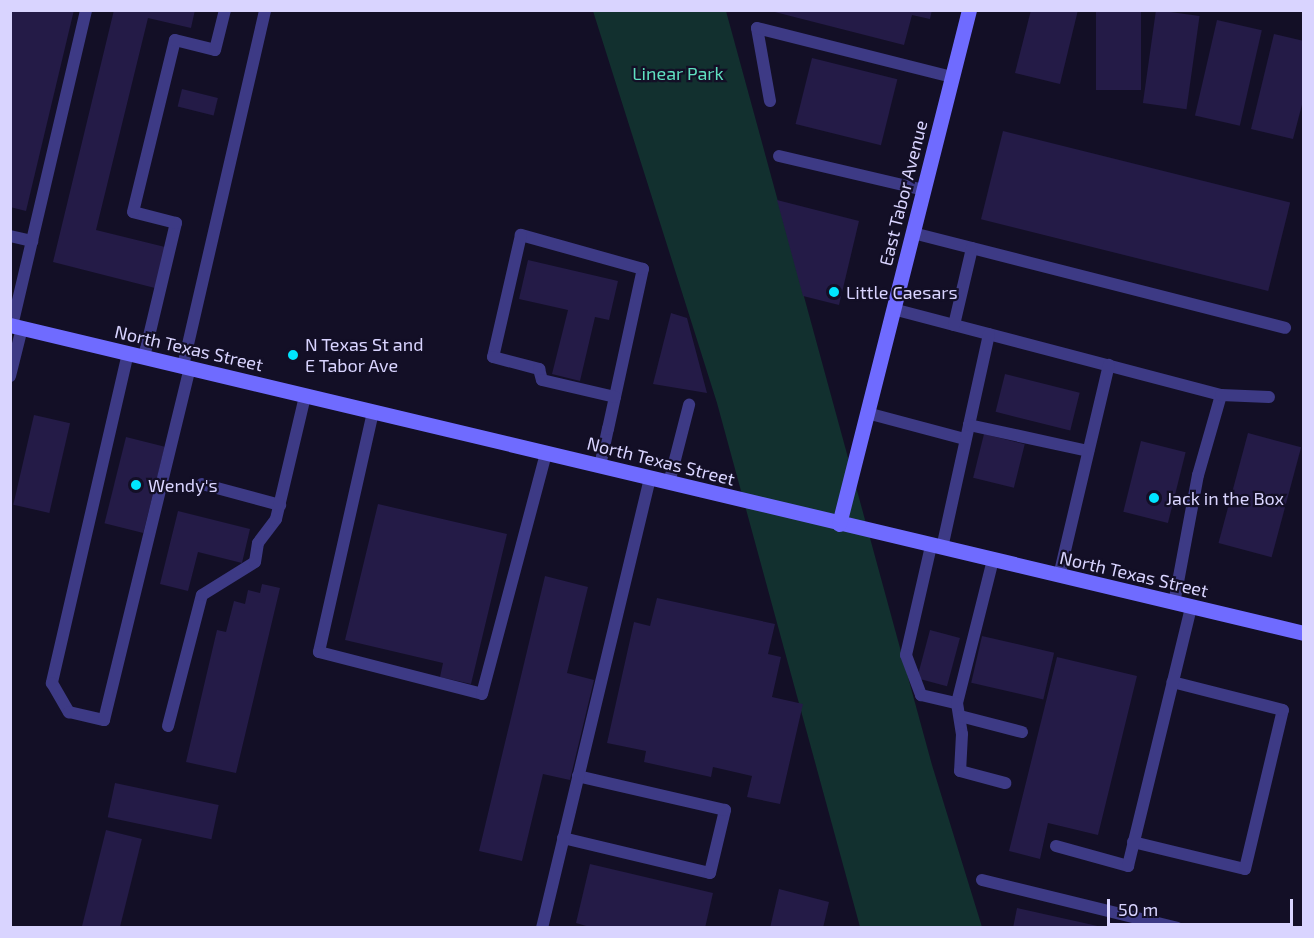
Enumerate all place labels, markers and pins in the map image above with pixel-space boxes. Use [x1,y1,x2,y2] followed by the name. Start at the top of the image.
[846,281,958,303] place label: Little Caesars
[827,285,841,299] marker: Little Caesars
[305,334,424,376] place label: N Texas St and E Tabor Ave
[286,348,300,362] marker: N Texas St and E Tabor Ave
[148,474,218,496] place label: Wendy's
[129,478,143,492] marker: Wendy's
[1166,487,1285,509] place label: Jack in the Box
[1147,491,1161,505] marker: Jack in the Box

